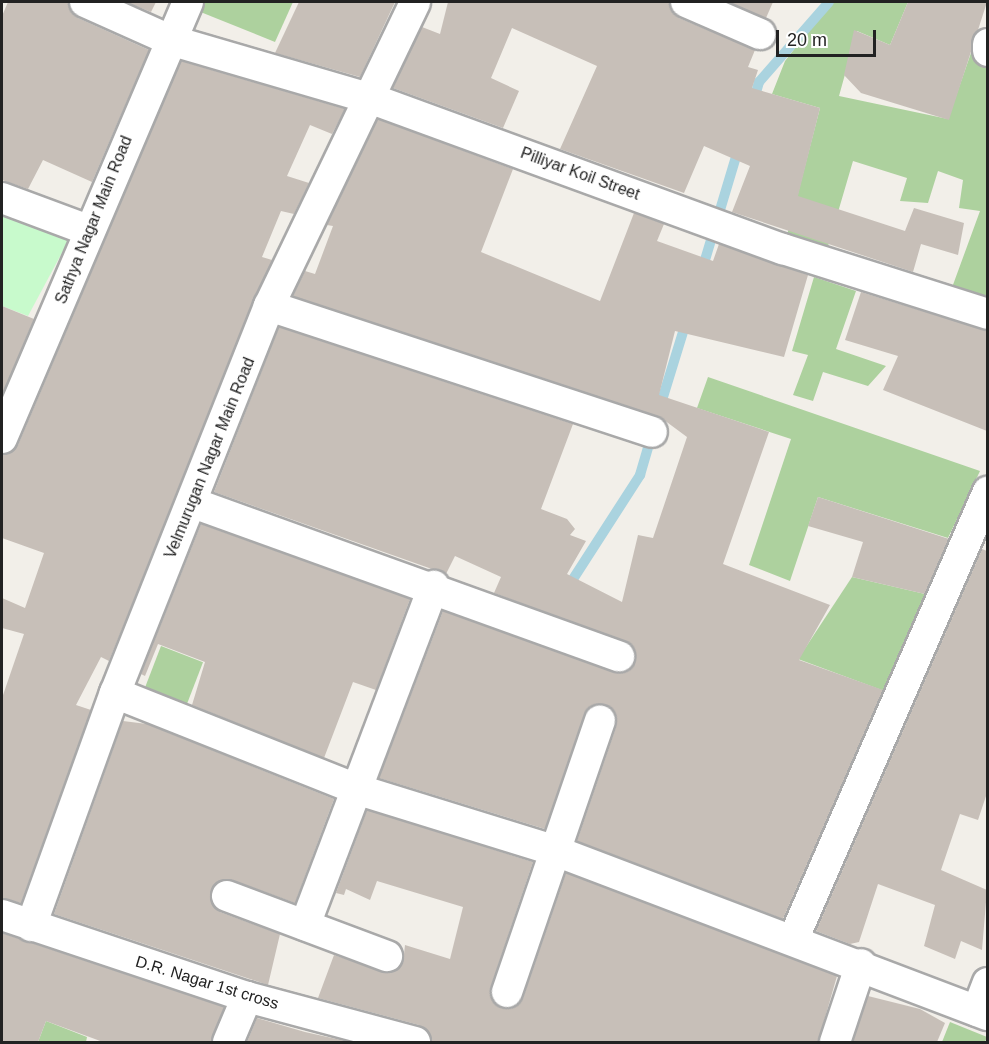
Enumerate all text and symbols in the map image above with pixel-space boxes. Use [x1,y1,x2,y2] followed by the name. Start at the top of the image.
[779,18,880,56] scale bar
[787,30,827,50] text: 20 m
[51,133,137,307] street label: Sathya Nagar Main Road
[518,144,642,204] street label: Pilliyar Koil Street
[161,355,259,561] street label: Velmurugan Nagar Main Road
[133,952,281,1014] street label: D.R. Nagar 1st cross

